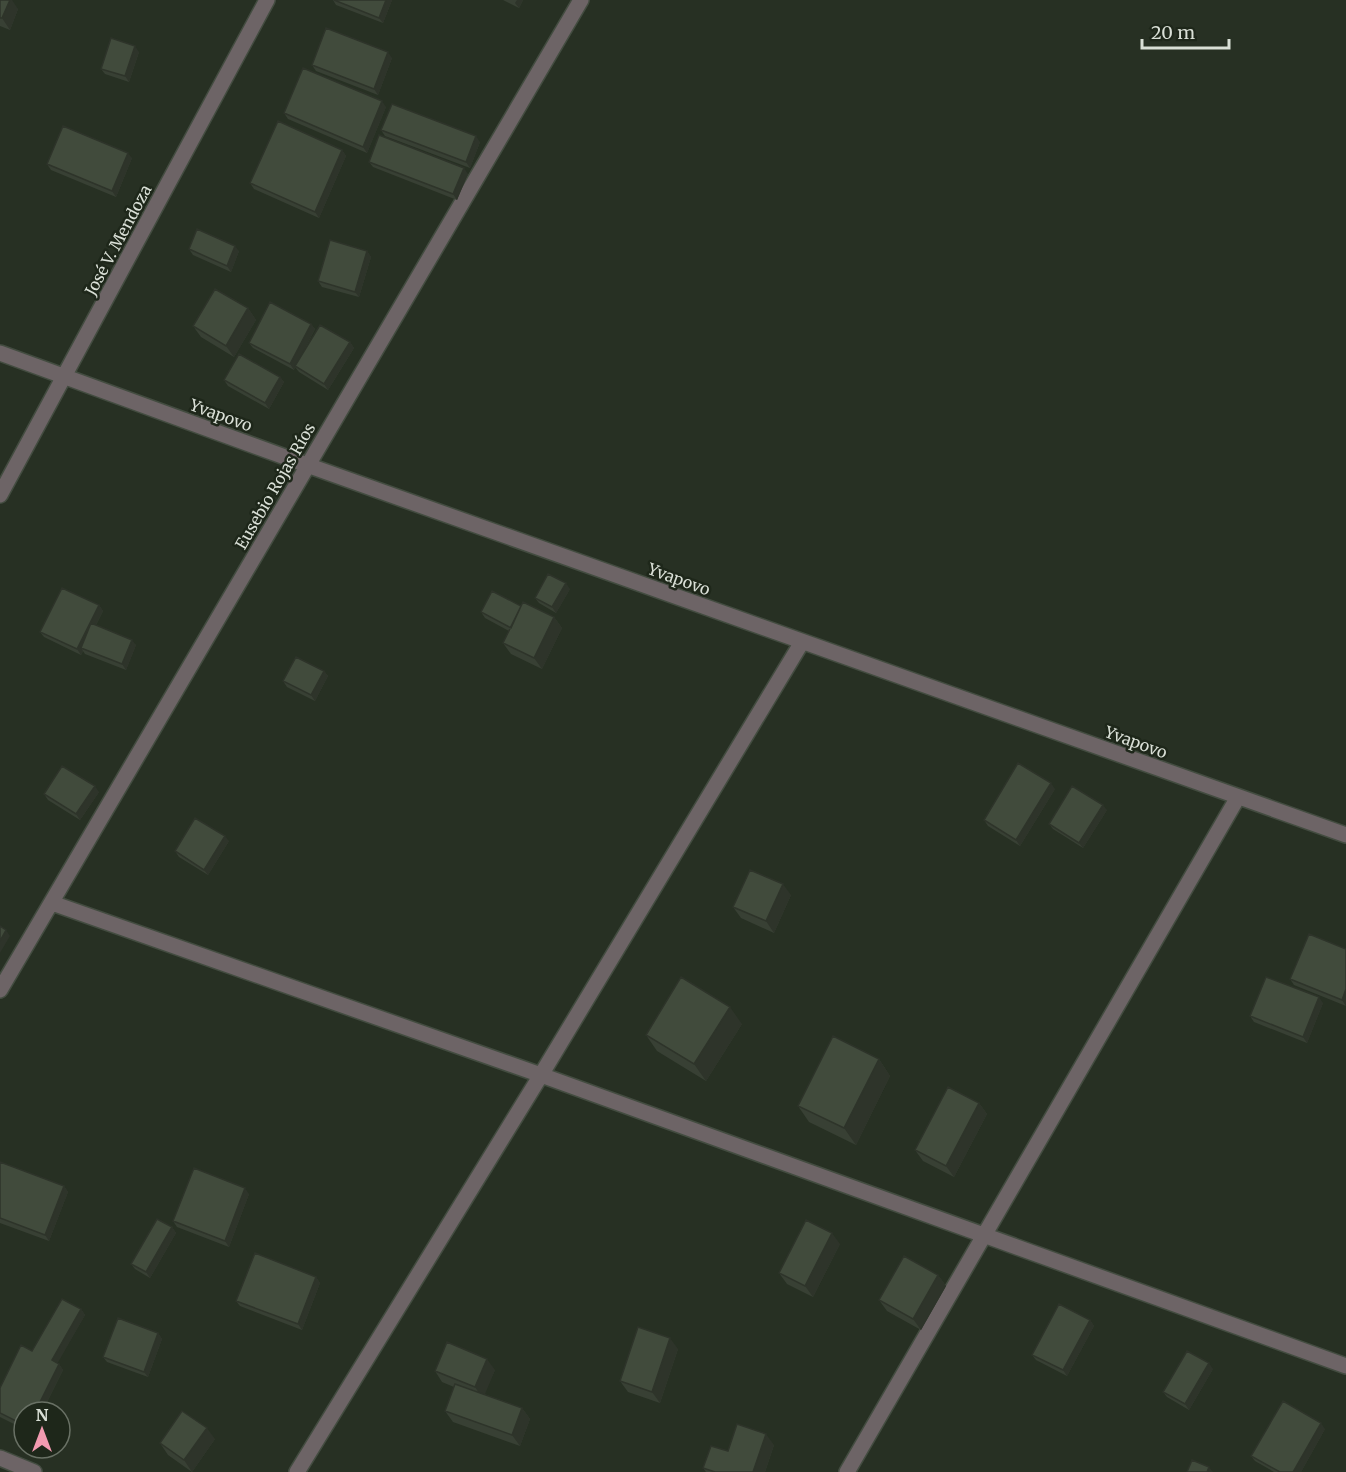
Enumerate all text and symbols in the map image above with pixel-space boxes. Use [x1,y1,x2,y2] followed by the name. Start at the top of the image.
[1142,12,1229,50] scale bar
[1151,21,1195,44] text: 20 m
[80,181,156,300] street label: José V. Mendoza
[186,394,255,435] street label: Yvapovo
[231,419,319,553] street label: Eusebio Rojas Ríos
[644,558,713,599] street label: Yvapovo
[1101,721,1170,762] street label: Yvapovo
[12,1400,72,1460] north arrow
[36,1405,49,1425] text: N

